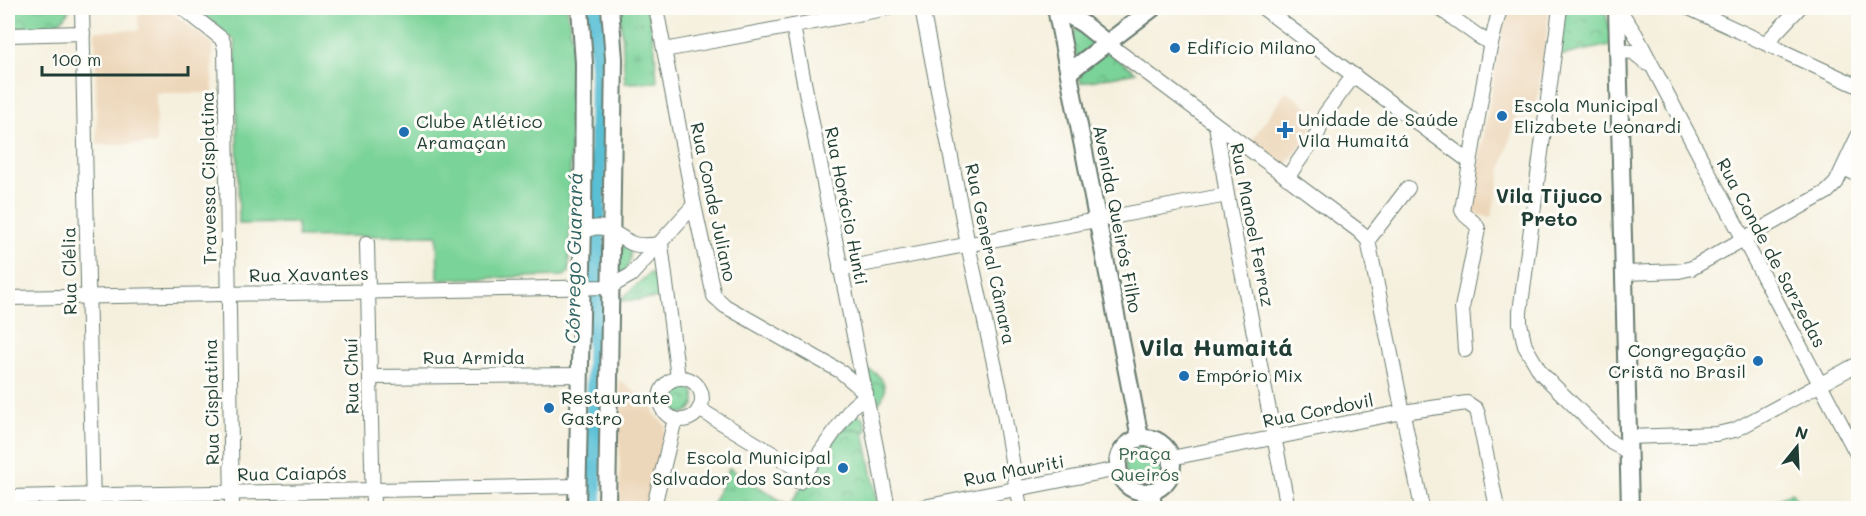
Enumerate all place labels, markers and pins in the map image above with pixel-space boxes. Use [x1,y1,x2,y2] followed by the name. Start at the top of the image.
[1187,35,1316,59] place label: Edifício Milano
[1168,41,1182,55] marker: Edifício Milano
[1514,93,1681,138] place label: Escola Municipal Elizabete Leonardi
[1298,107,1459,152] place label: Unidade de Saúde Vila Humaitá
[416,109,543,154] place label: Clube Atlético Aramaçan
[1495,109,1509,123] marker: Escola Municipal Elizabete Leonardi
[1276,121,1294,139] marker: Unidade de Saúde Vila Humaitá
[397,125,411,139] marker: Clube Atlético Aramaçan
[1608,338,1746,383] place label: Congregação Cristã no Brasil
[1751,354,1765,368] marker: Congregação Cristã no Brasil
[1196,363,1302,387] place label: Empório Mix
[1177,369,1191,383] marker: Empório Mix
[561,385,671,430] place label: Restaurante Gastro
[542,401,556,415] marker: Restaurante Gastro
[652,445,831,490] place label: Escola Municipal Salvador dos Santos
[836,461,850,475] marker: Escola Municipal Salvador dos Santos

